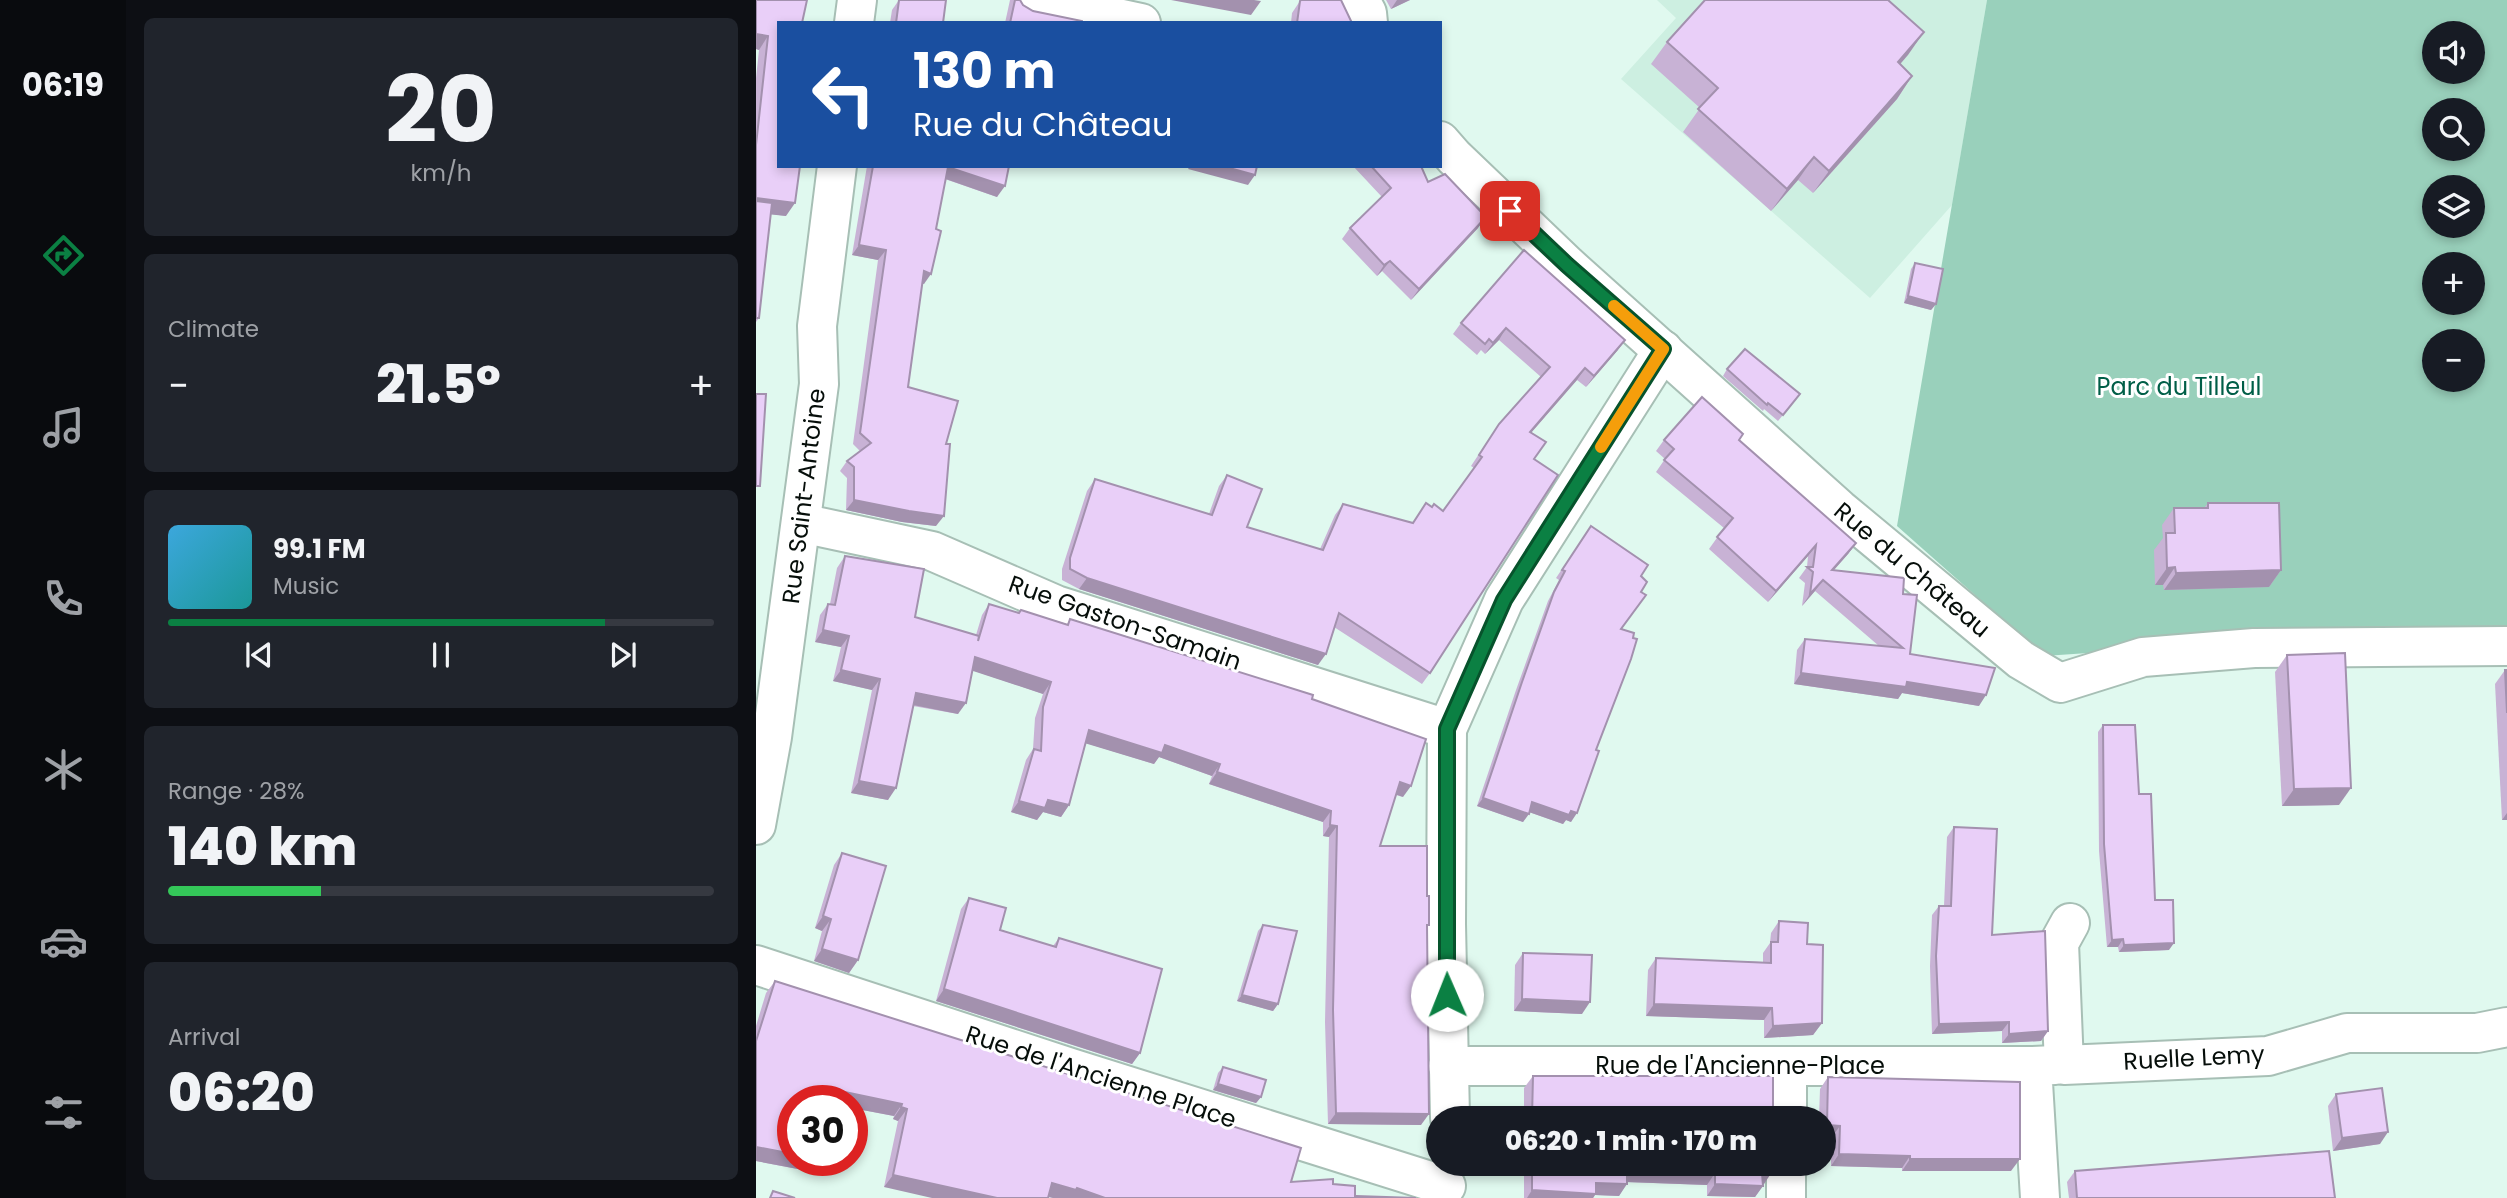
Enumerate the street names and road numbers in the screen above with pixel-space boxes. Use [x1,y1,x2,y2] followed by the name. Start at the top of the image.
[774,386,833,605] street label: Rue Saint-Antoine
[1827,494,1997,645] street label: Rue du Château
[1004,567,1246,678] street label: Rue Gaston-Samain
[962,1017,1241,1136] street label: Rue de l'Ancienne Place
[2122,1037,2266,1078] street label: Ruelle Lemy
[1595,1049,1885,1082] street label: Rue de l'Ancienne-Place

